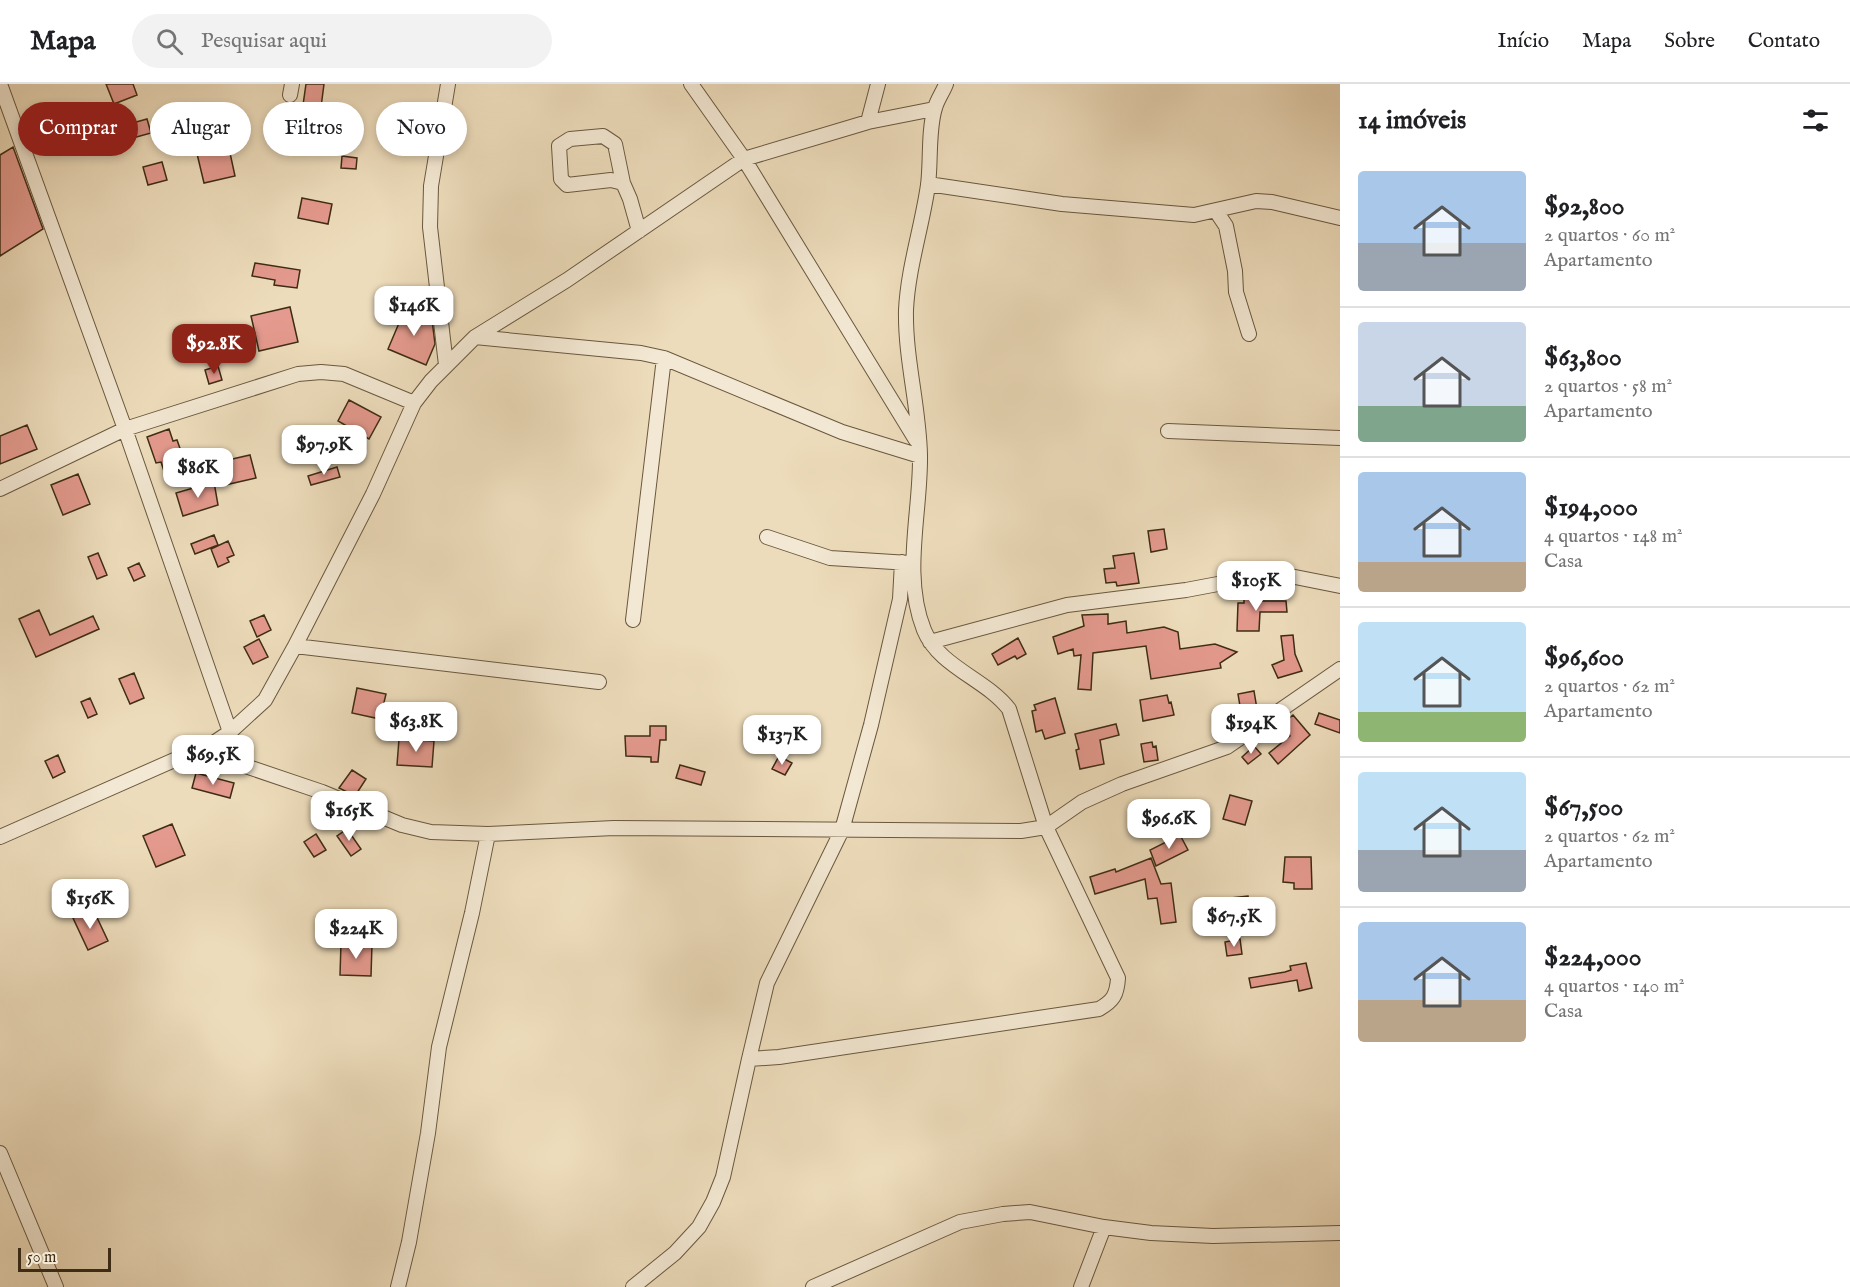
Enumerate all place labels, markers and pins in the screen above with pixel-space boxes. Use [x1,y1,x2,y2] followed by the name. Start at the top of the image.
[372,286,456,337] pin: $146K
[165,324,263,375] pin: $92.8K
[275,425,373,476] pin: $97.9K
[162,448,234,499] pin: $86K
[1214,561,1298,612] pin: $105K
[367,702,465,753] pin: $63.8K
[1209,704,1293,755] pin: $194K
[740,715,824,766] pin: $137K
[164,735,262,786] pin: $69.5K
[307,791,391,842] pin: $165K
[1120,799,1218,850] pin: $96.6K
[48,879,132,930] pin: $156K
[1185,897,1283,948] pin: $67.5K
[314,909,398,960] pin: $224K

